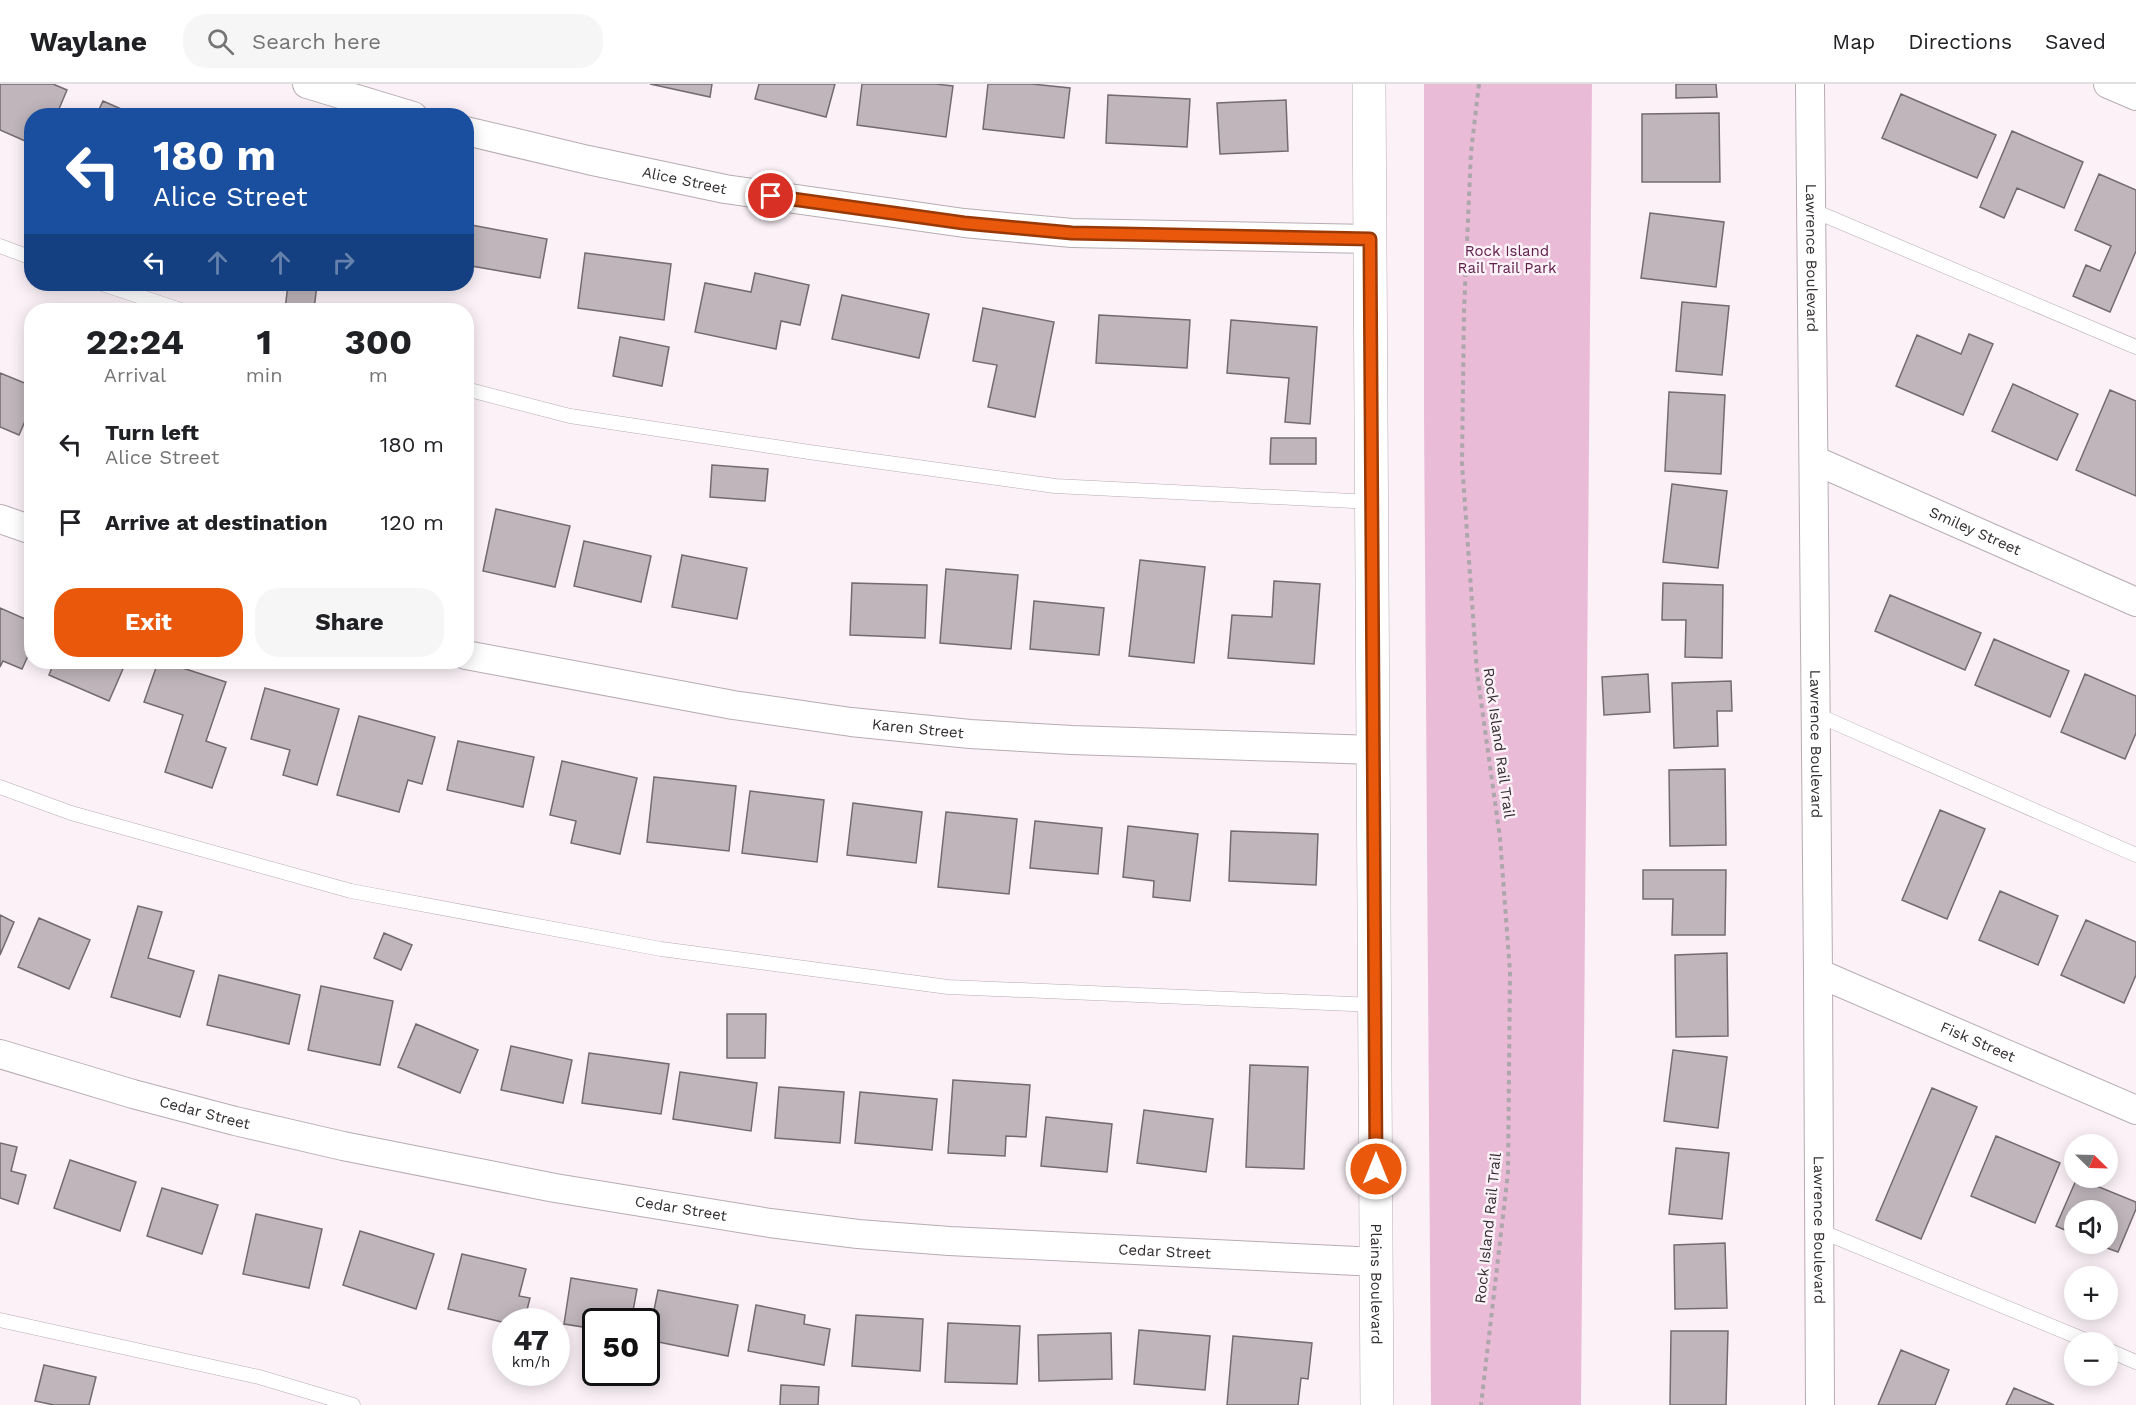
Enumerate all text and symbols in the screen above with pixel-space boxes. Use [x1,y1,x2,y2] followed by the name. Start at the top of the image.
[183,14,603,68] search box
[30,25,147,58] text: Waylane
[204,25,237,58] icon: search
[252,29,381,54] text: Search here
[1832,29,1875,54] text: Map
[1908,29,2012,54] text: Directions
[2045,29,2106,54] text: Saved
[153,131,276,180] text: 180 m
[54,132,132,210] icon: left
[641,163,729,198] street label: Alice Street
[745,170,796,221] pin
[754,179,787,212] icon: arrive
[153,181,307,213] text: Alice Street
[1802,184,1821,332] street label: Lawrence Boulevard
[1457,242,1557,277] park label: Rock Island Rail Trail Park
[138,246,171,279] icon: left
[201,246,234,279] icon: ahead
[264,246,297,279] icon: ahead
[327,246,360,279] icon: right
[86,321,184,363] text: 22:24
[256,321,272,363] text: 1
[344,321,412,363] text: 300
[104,363,166,387] text: Arrival
[246,363,283,387] text: min
[369,363,388,387] text: m
[105,420,199,445] text: Turn left
[54,428,87,461] icon: left
[380,432,444,457] text: 180 m
[105,445,219,469] text: Alice Street
[1926,503,2024,559] street label: Smiley Street
[54,506,87,539] icon: arrive
[105,510,328,535] text: Arrive at destination
[380,510,444,535] text: 120 m
[54,588,243,657] button: Exit
[255,588,444,657] button: Share
[1480,667,1519,820] street label: Rock Island Rail Trail
[1806,670,1826,818] street label: Lawrence Boulevard
[871,715,965,742] street label: Karen Street
[1938,1018,2019,1066] street label: Fisk Street
[157,1092,252,1133] street label: Cedar Street
[2064,1134,2118,1188] north arrow
[2064,1134,2118,1386] map controls
[1344,1137,1408,1201] position arrow
[1471,1151,1505,1304] street label: Rock Island Rail Trail
[1810,1156,1829,1304] street label: Lawrence Boulevard
[634,1192,729,1225] street label: Cedar Street
[2064,1200,2118,1254] button: sound
[1367,1223,1386,1345] street label: Plains Boulevard
[1118,1240,1212,1263] street label: Cedar Street
[2064,1266,2118,1320] button: +
[582,1308,660,1386] speed limit sign: 50
[513,1322,549,1357] text: 47
[2064,1332,2118,1386] button: −
[512,1353,550,1371] text: km/h

